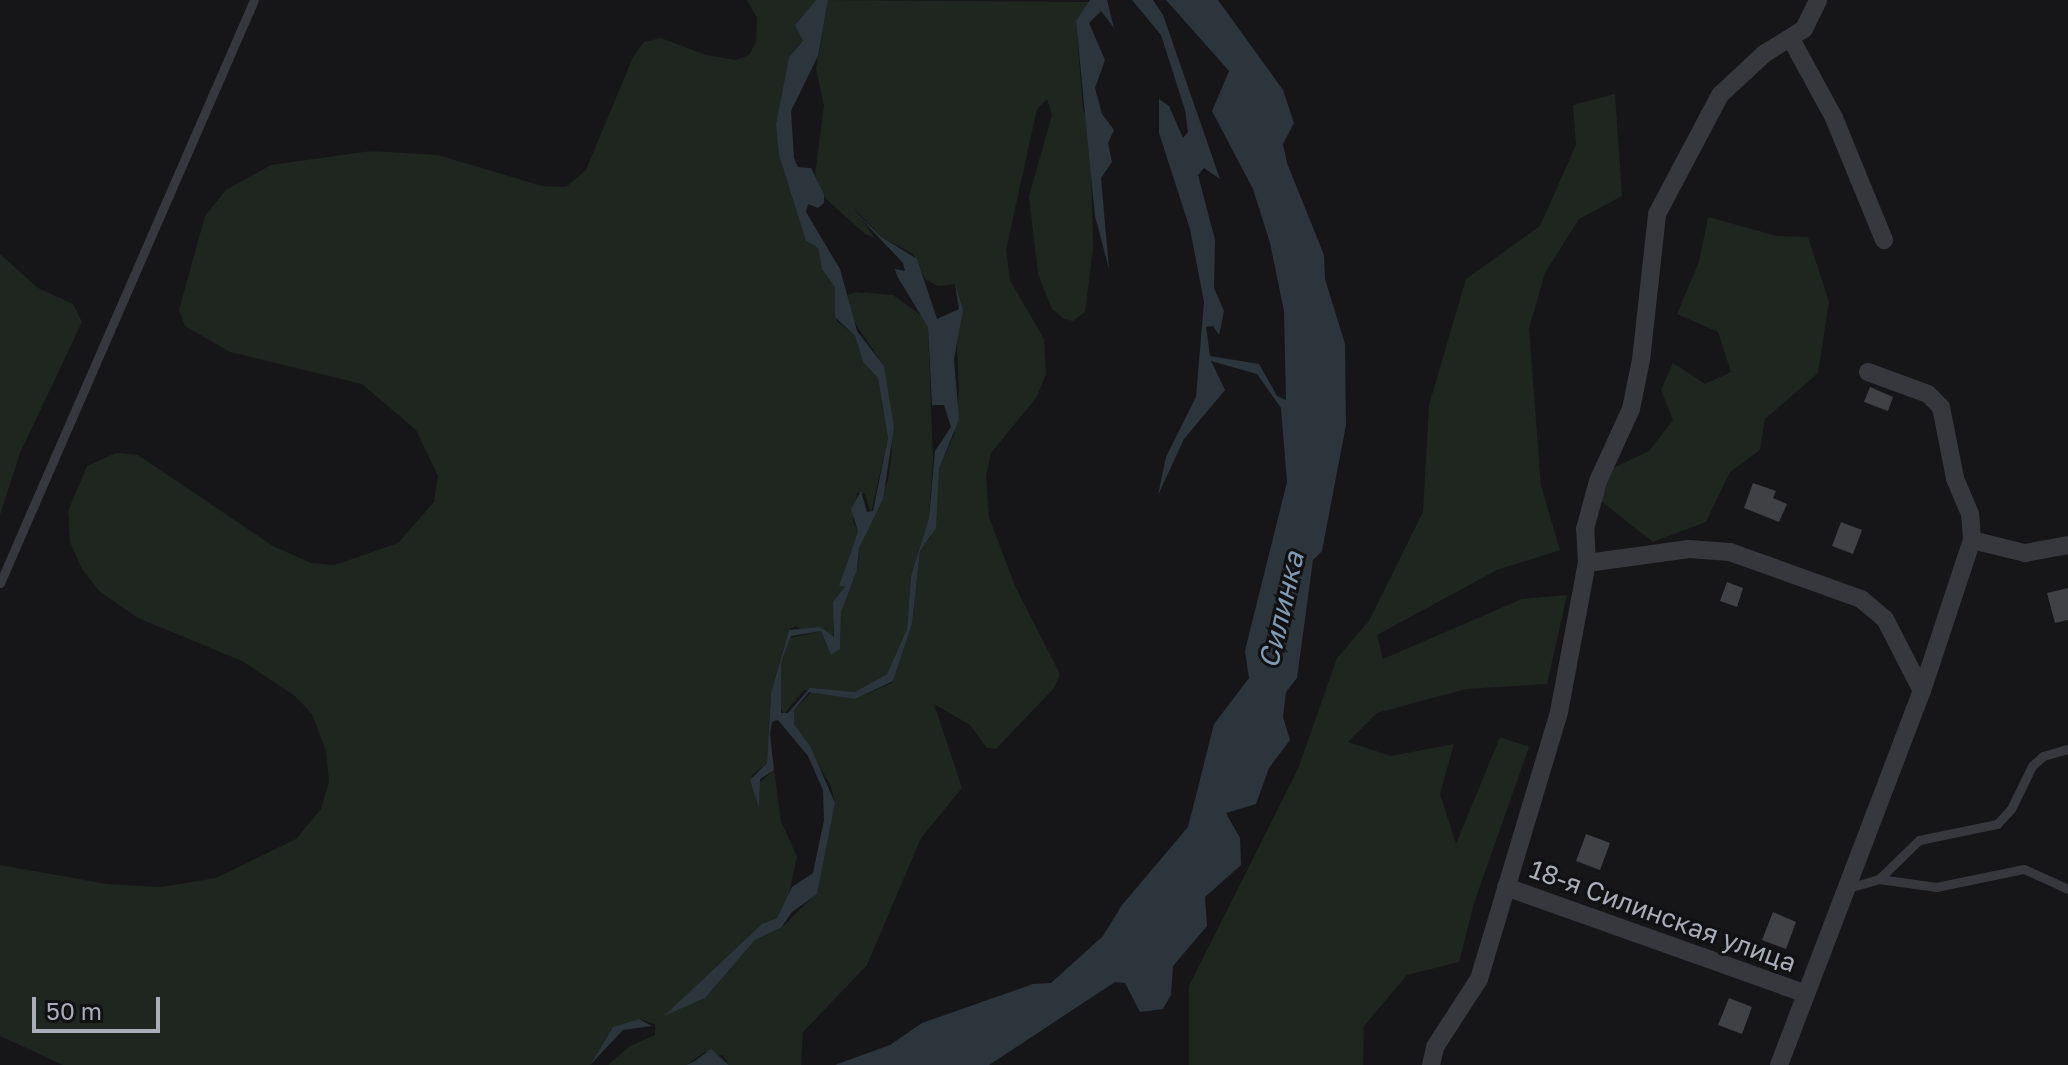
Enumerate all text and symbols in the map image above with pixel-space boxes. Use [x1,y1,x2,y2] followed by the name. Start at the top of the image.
[1251,549,1311,671] water label: Силинка
[1526,853,1800,979] street label: 18-я Силинская улица
[36,981,164,1031] scale bar
[46,996,102,1025] text: 50 m

